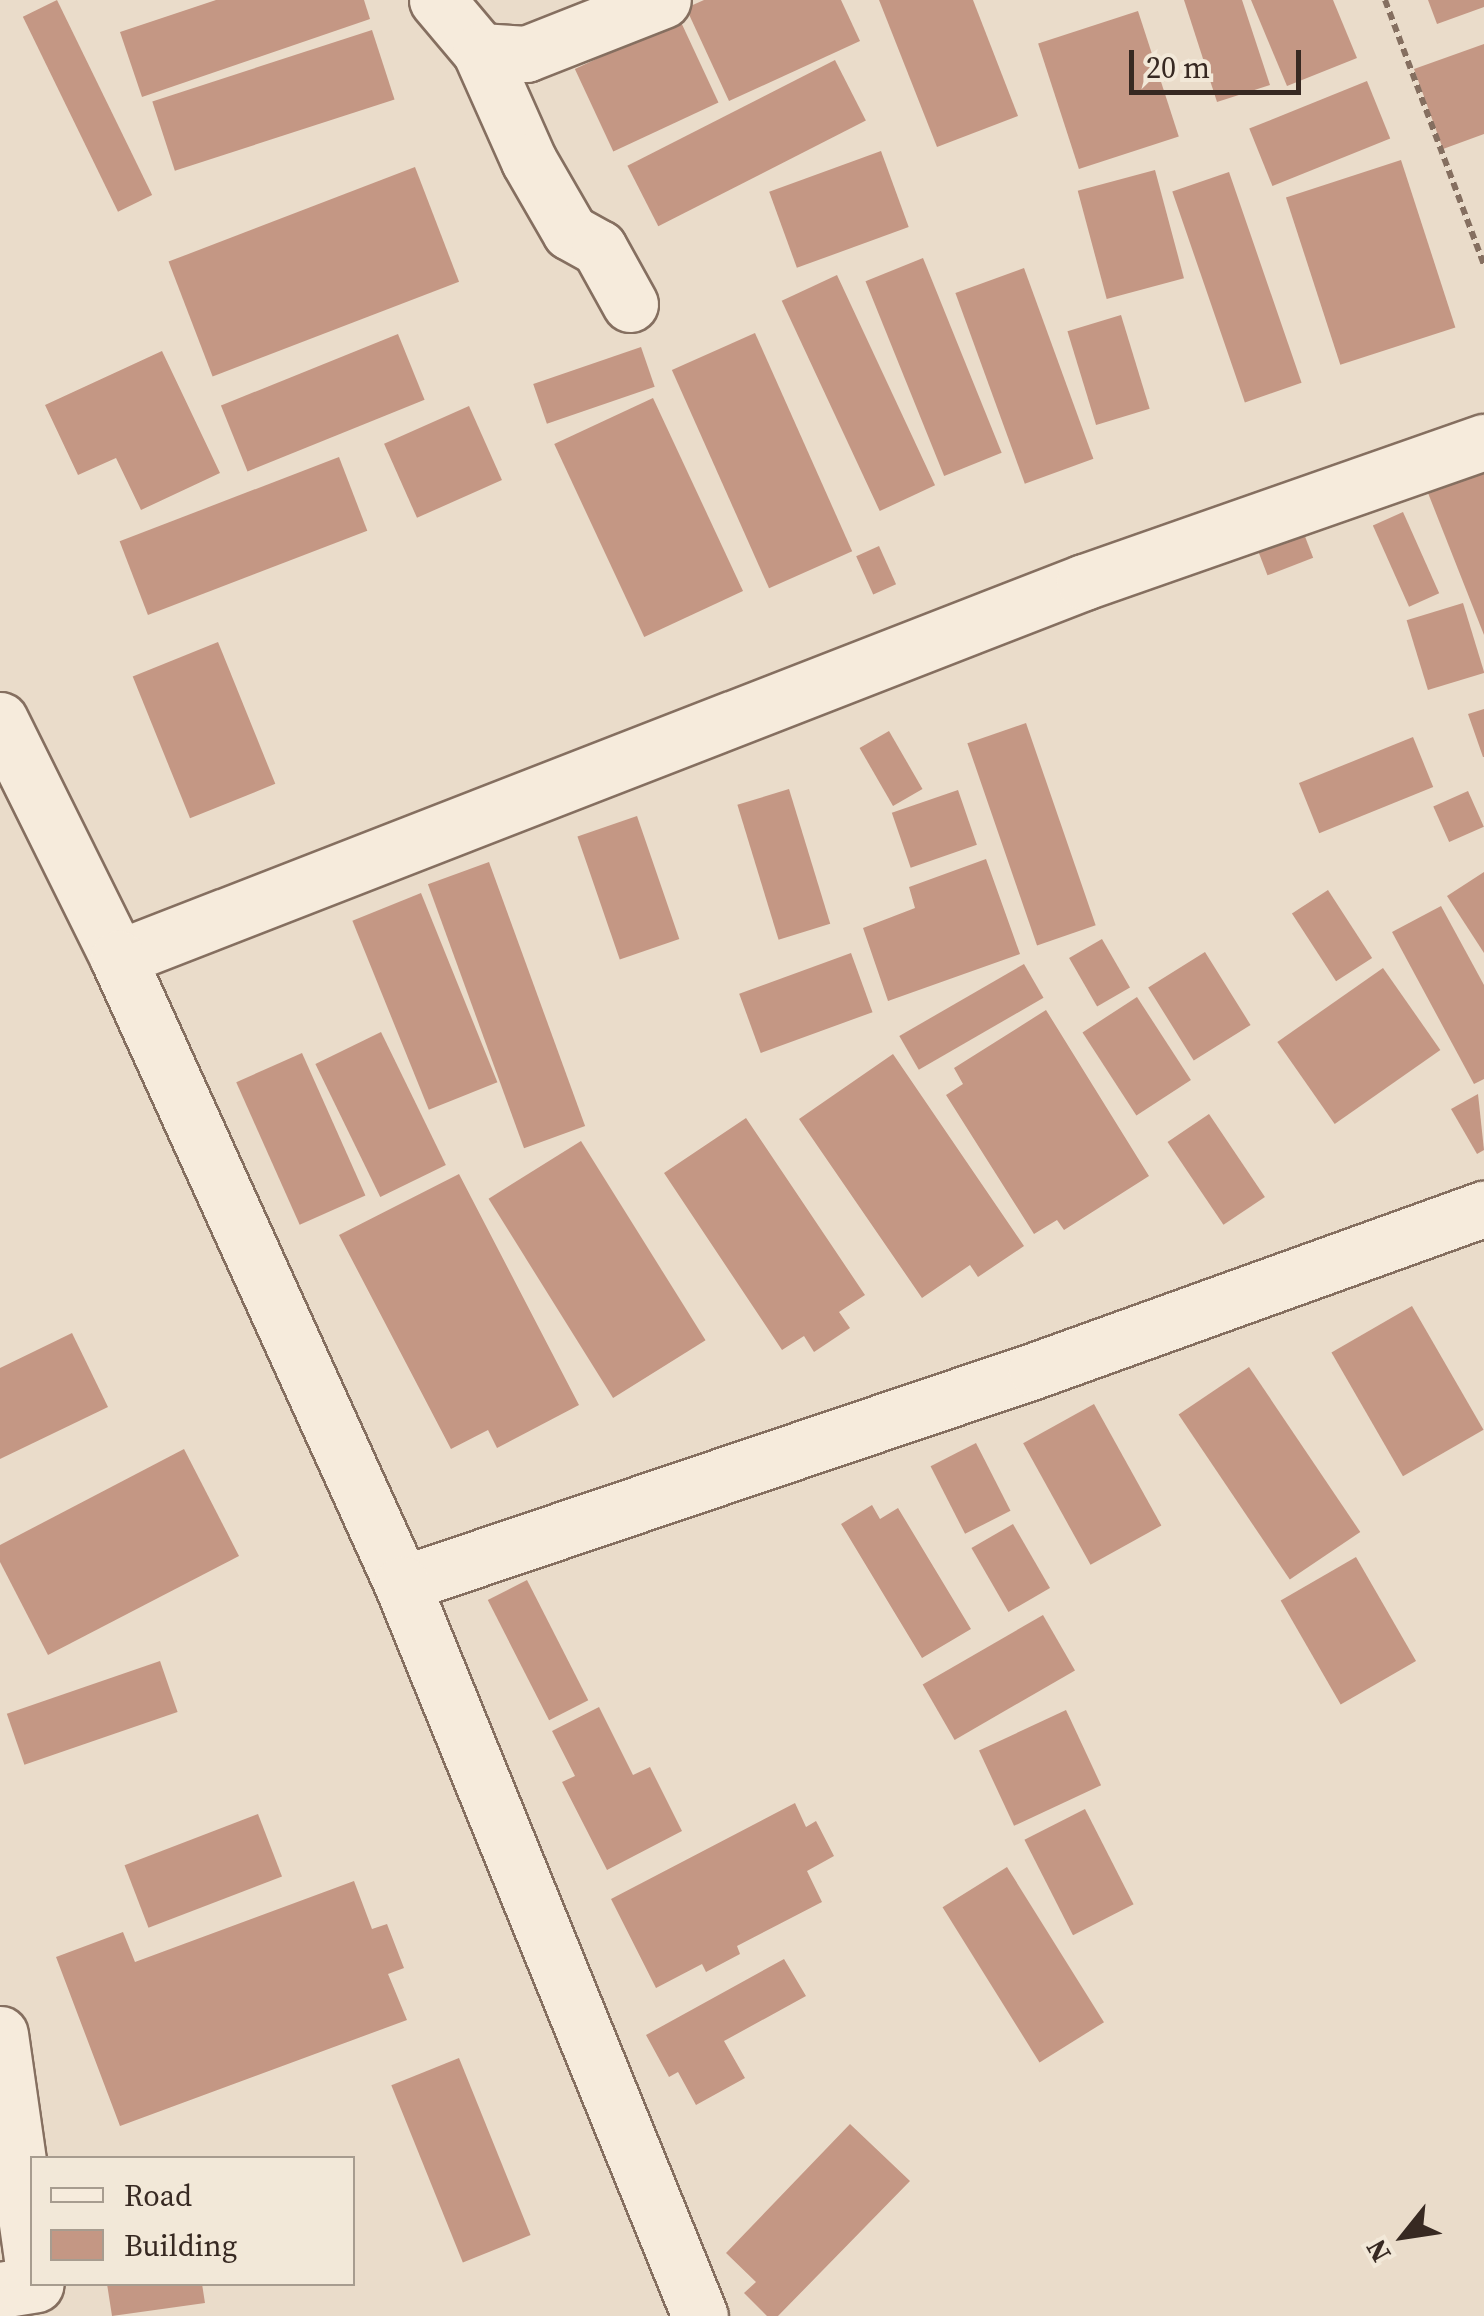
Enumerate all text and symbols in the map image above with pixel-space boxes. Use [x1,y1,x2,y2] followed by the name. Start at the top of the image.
[1134,30,1306,92] scale bar
[1146,47,1210,88] text: 20 m
[30,2156,355,2286] legend
[124,2175,192,2216] text: Road
[1354,2186,1454,2286] north arrow
[124,2225,237,2266] text: Building
[1356,2233,1400,2269] text: N

